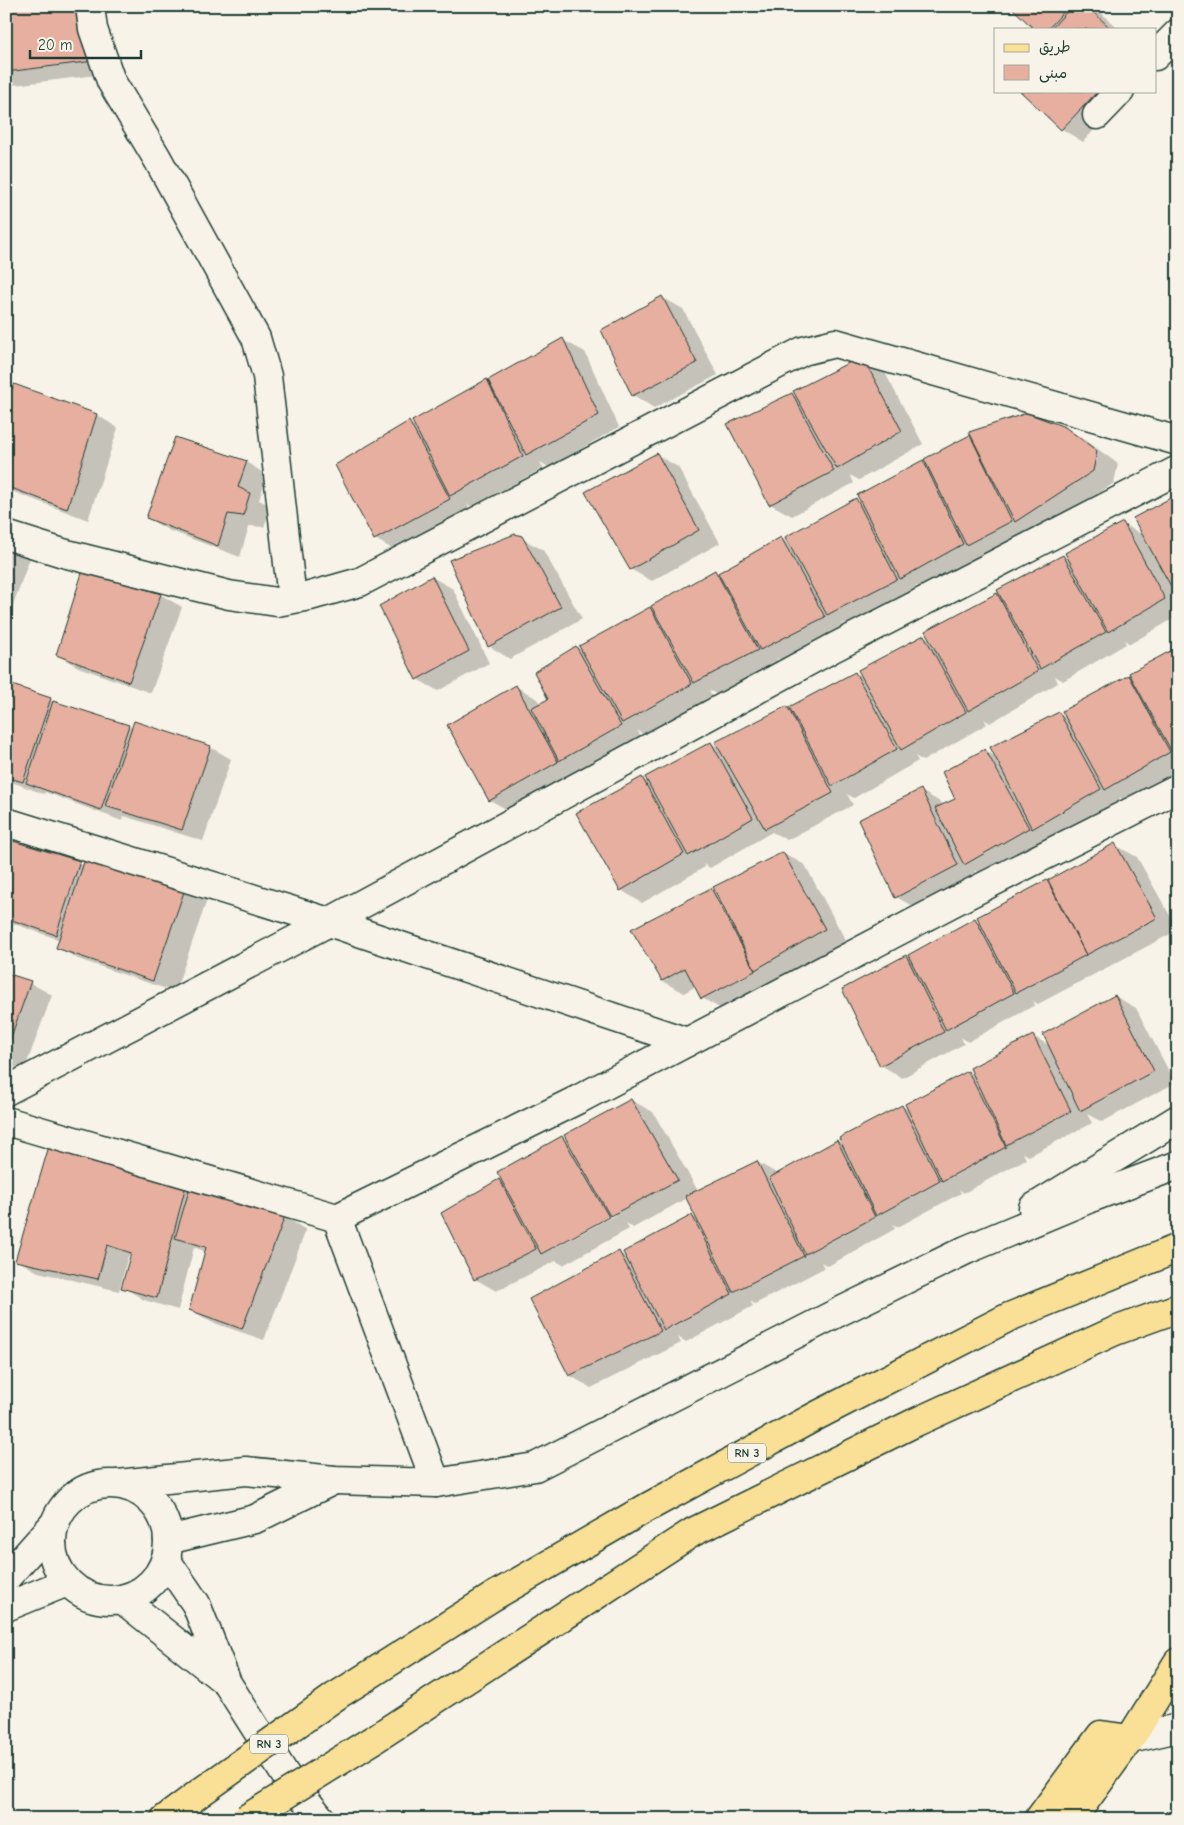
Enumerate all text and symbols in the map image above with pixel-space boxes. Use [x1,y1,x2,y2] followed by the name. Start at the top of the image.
[30,28,141,60] scale bar
[994,28,1156,92] legend
[38,36,72,54] text: 20 m
[1039,38,1071,56] text: طريق
[1039,64,1067,83] text: مبنى
[728,1444,766,1462] road number: RN 3
[250,1735,288,1754] road number: RN 3

